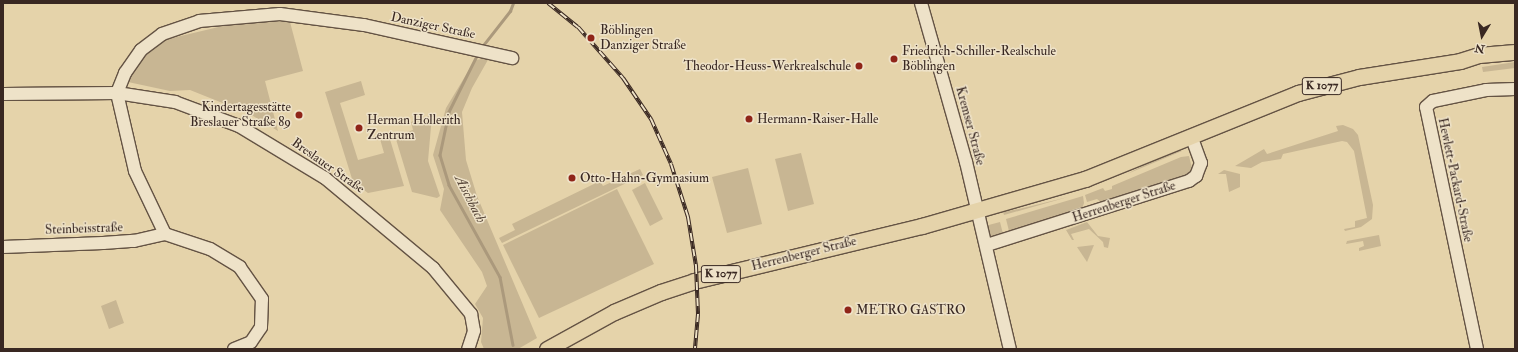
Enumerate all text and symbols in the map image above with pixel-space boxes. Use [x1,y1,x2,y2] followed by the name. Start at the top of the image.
[389,9,477,43] street label: Danziger Straße
[1462,16,1502,56] north arrow
[600,23,686,54] place label: Böblingen Danziger Straße
[585,32,597,44] marker: Böblingen Danziger Straße
[1474,41,1486,56] text: N
[902,44,1056,75] place label: Friedrich-Schiller-Realschule Böblingen
[889,54,899,64] marker: Friedrich-Schiller-Realschule Böblingen
[683,58,851,74] place label: Theodor-Heuss-Werkrealschule
[854,61,864,71] marker: Theodor-Heuss-Werkrealschule
[1301,76,1343,96] road number: K 1077
[952,85,988,167] street label: Kremser Straße
[190,100,291,131] place label: Kindertagesstätte Breslauer Straße 89
[294,110,304,120] marker: Kindertagesstätte Breslauer Straße 89
[757,111,879,127] place label: Hermann-Raiser-Halle
[367,113,461,144] place label: Herman Hollerith Zentrum
[744,114,754,124] marker: Hermann-Raiser-Halle
[1434,116,1476,244] street label: Hewlett-Packard-Straße
[354,123,364,133] marker: Herman Hollerith Zentrum
[288,135,368,197] street label: Breslauer Straße
[580,170,709,186] place label: Otto-Hahn-Gymnasium
[451,172,489,226] water label: Aischbach
[567,173,577,183] marker: Otto-Hahn-Gymnasium
[1070,178,1178,226] street label: Herrenberger Straße
[45,220,123,238] street label: Steinbeisstraße
[750,233,858,275] street label: Herrenberger Straße
[700,264,742,284] road number: K 1077
[856,302,966,318] place label: METRO GASTRO
[843,305,853,315] marker: METRO GASTRO

